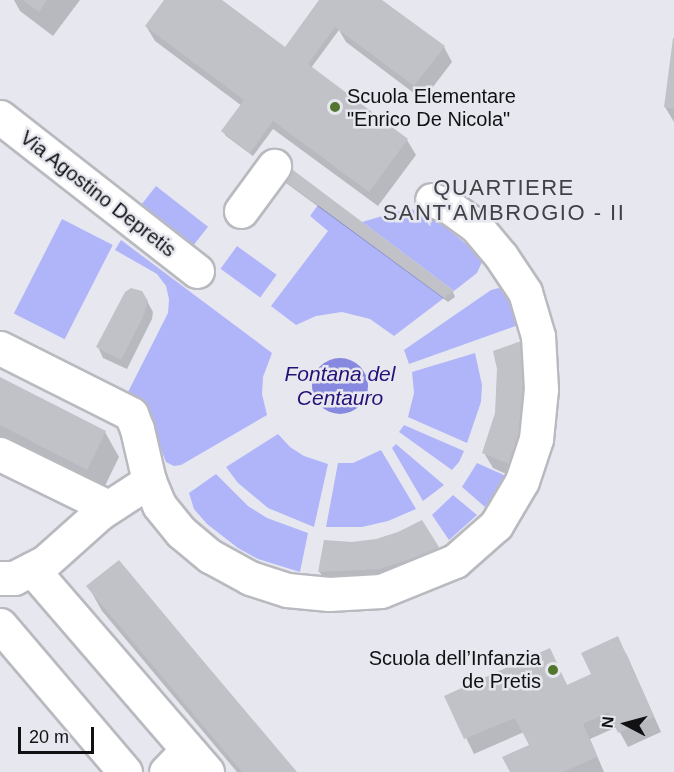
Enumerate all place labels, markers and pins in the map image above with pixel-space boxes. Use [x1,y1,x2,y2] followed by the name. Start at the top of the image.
[347,84,516,131] place label: Scuola Elementare "Enrico De Nicola"
[328,100,342,114] marker: Scuola Elementare "Enrico De Nicola"
[369,646,541,693] place label: Scuola dell’Infanzia de Pretis
[546,663,560,677] marker: Scuola dell’Infanzia de Pretis

